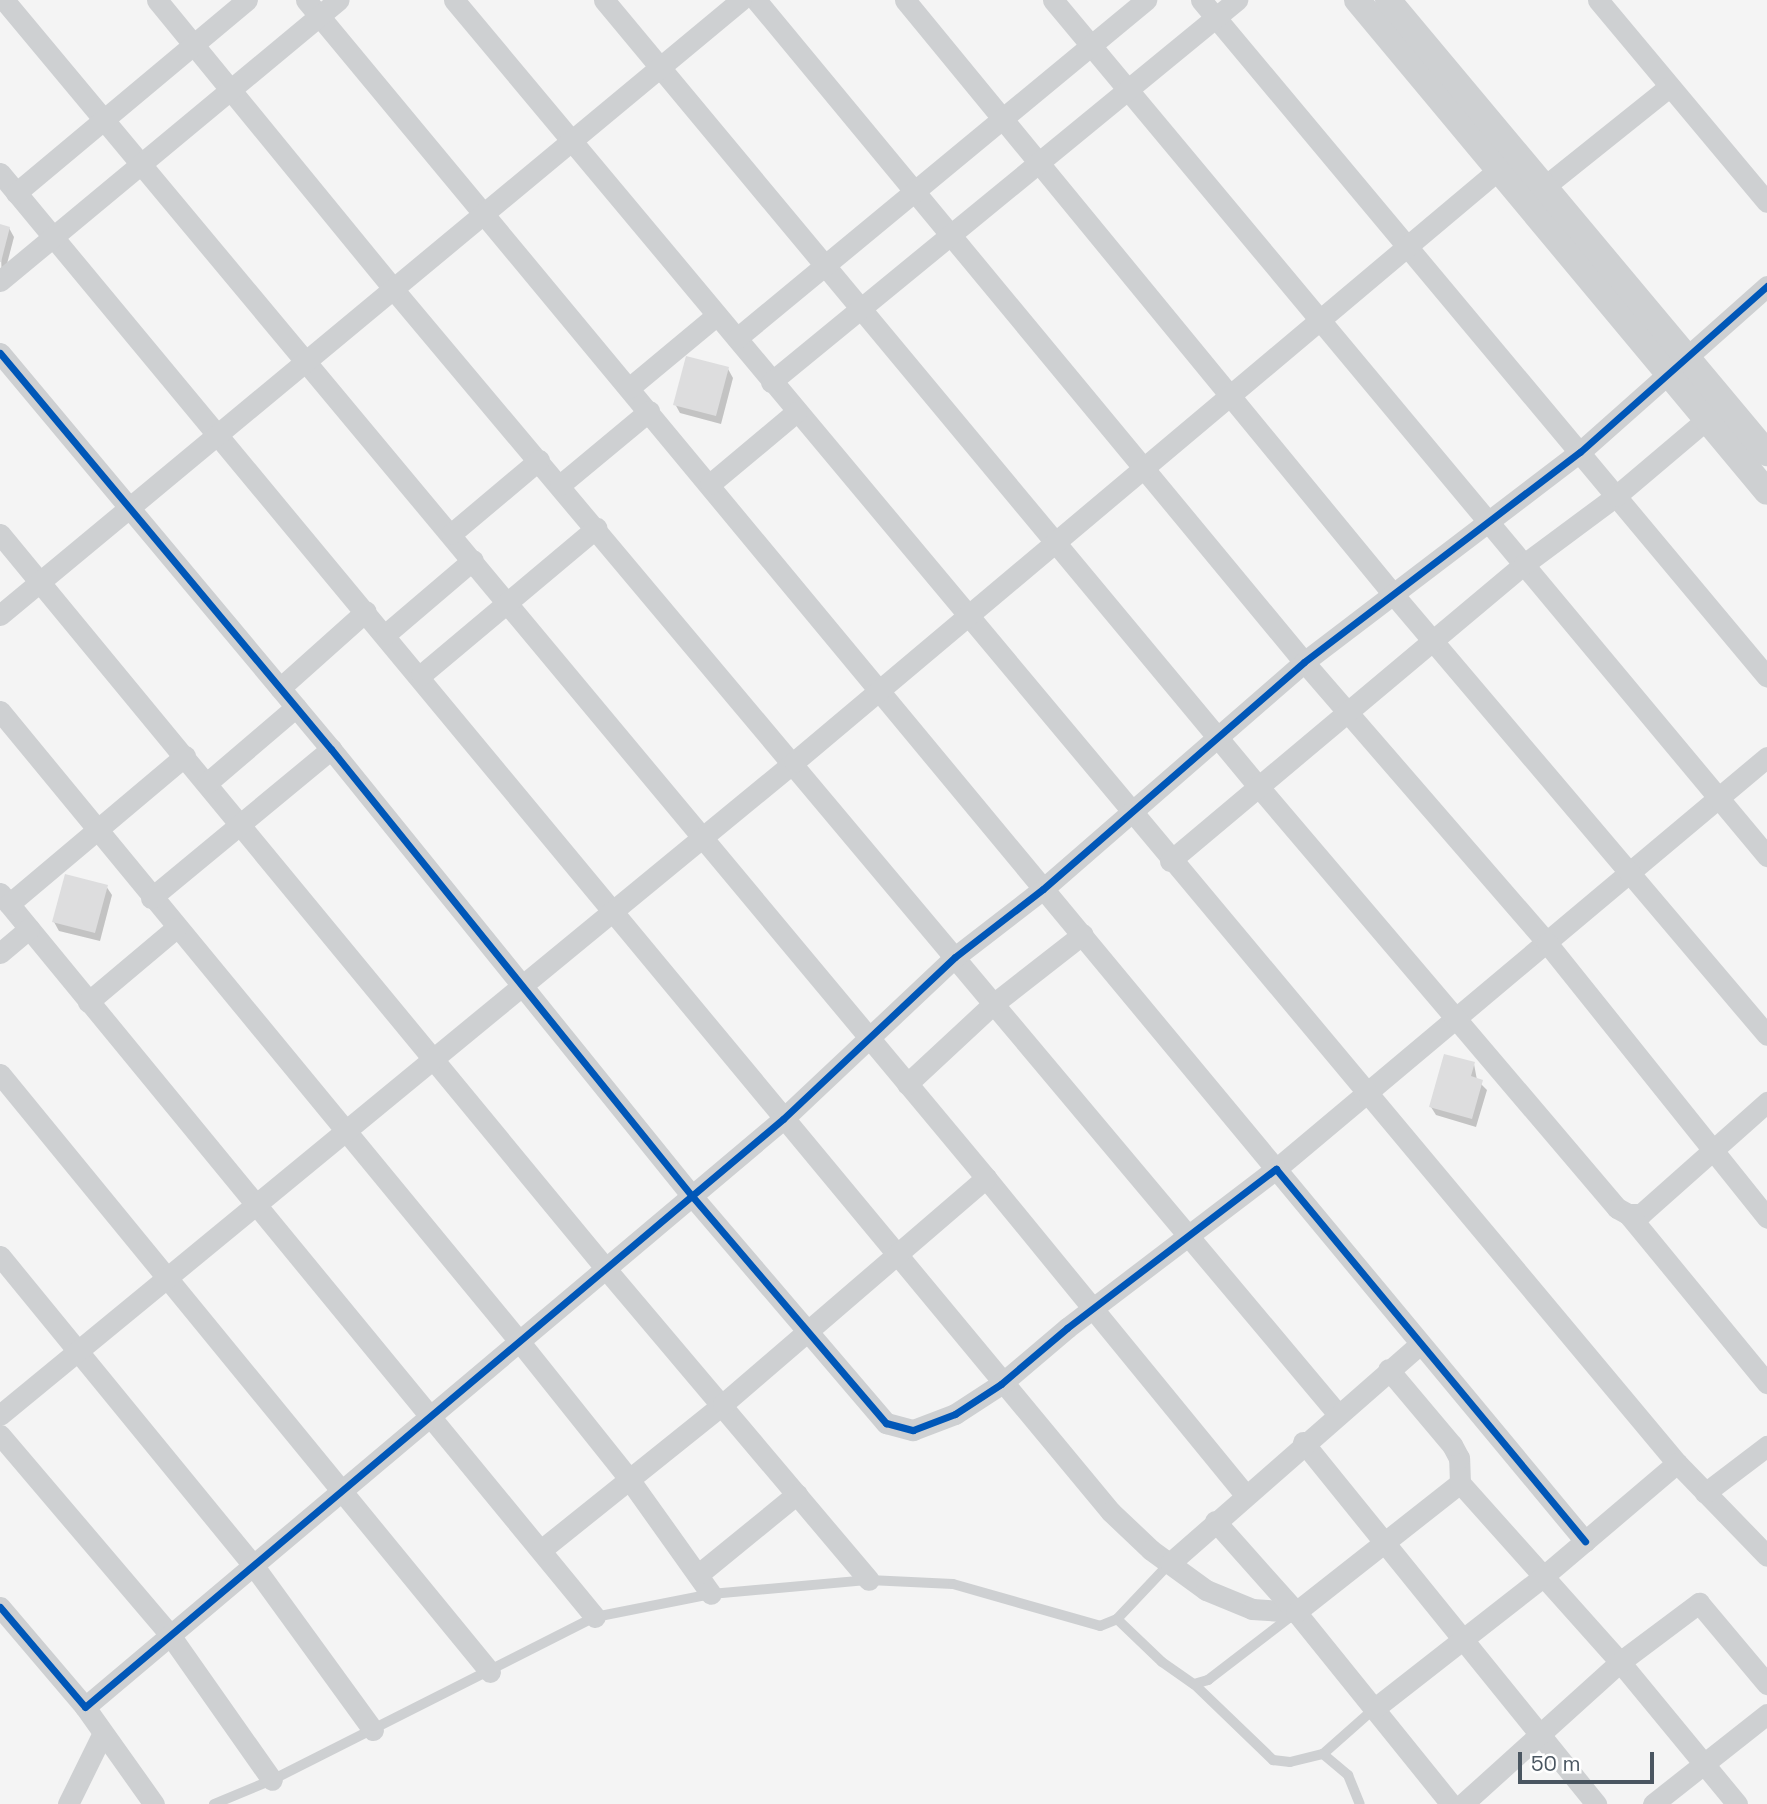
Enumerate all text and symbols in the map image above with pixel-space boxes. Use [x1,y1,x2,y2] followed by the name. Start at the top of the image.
[1522,1738,1658,1782] scale bar
[1531,1750,1581,1777] text: 50 m

